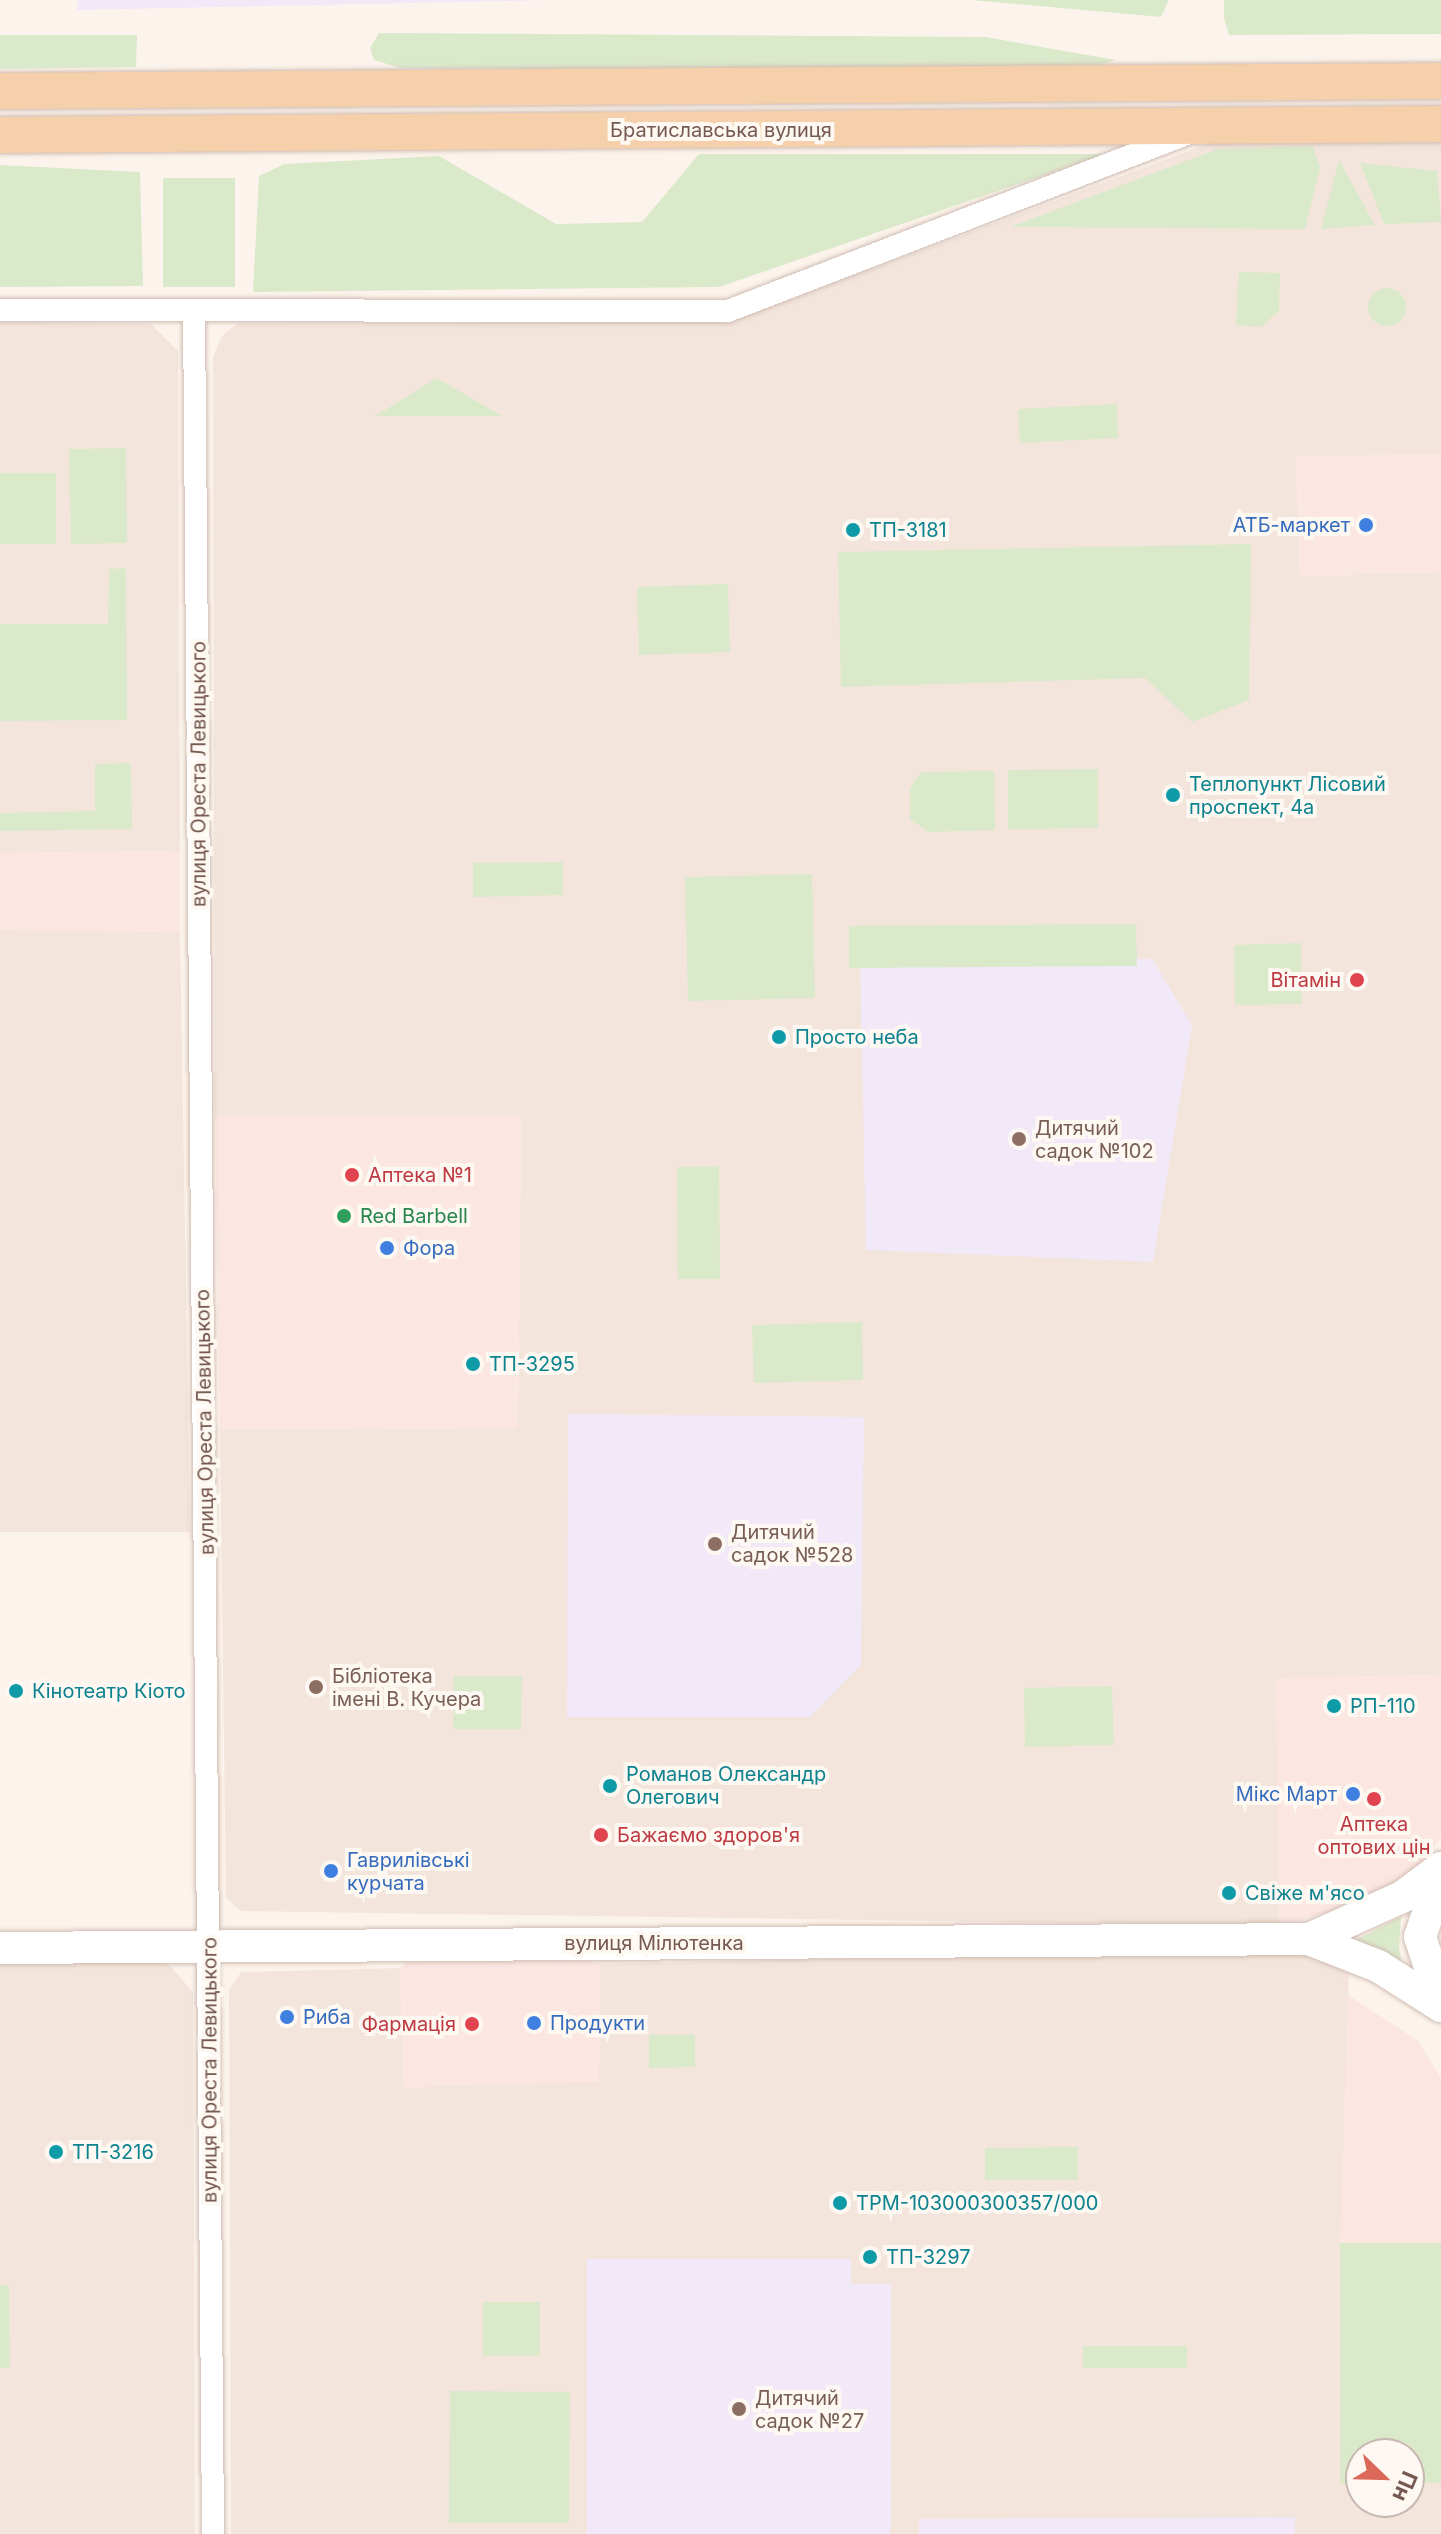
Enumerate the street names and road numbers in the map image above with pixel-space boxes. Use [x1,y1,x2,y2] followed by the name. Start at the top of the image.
[610,118,832,142] street label: Братиславська вулиця
[187,641,211,907] street label: вулиця Ореста Левицького
[191,1289,219,1555] street label: вулиця Ореста Левицького
[564,1931,744,1955] street label: вулиця Мілютенка
[198,1937,222,2203] street label: вулиця Ореста Левицького

